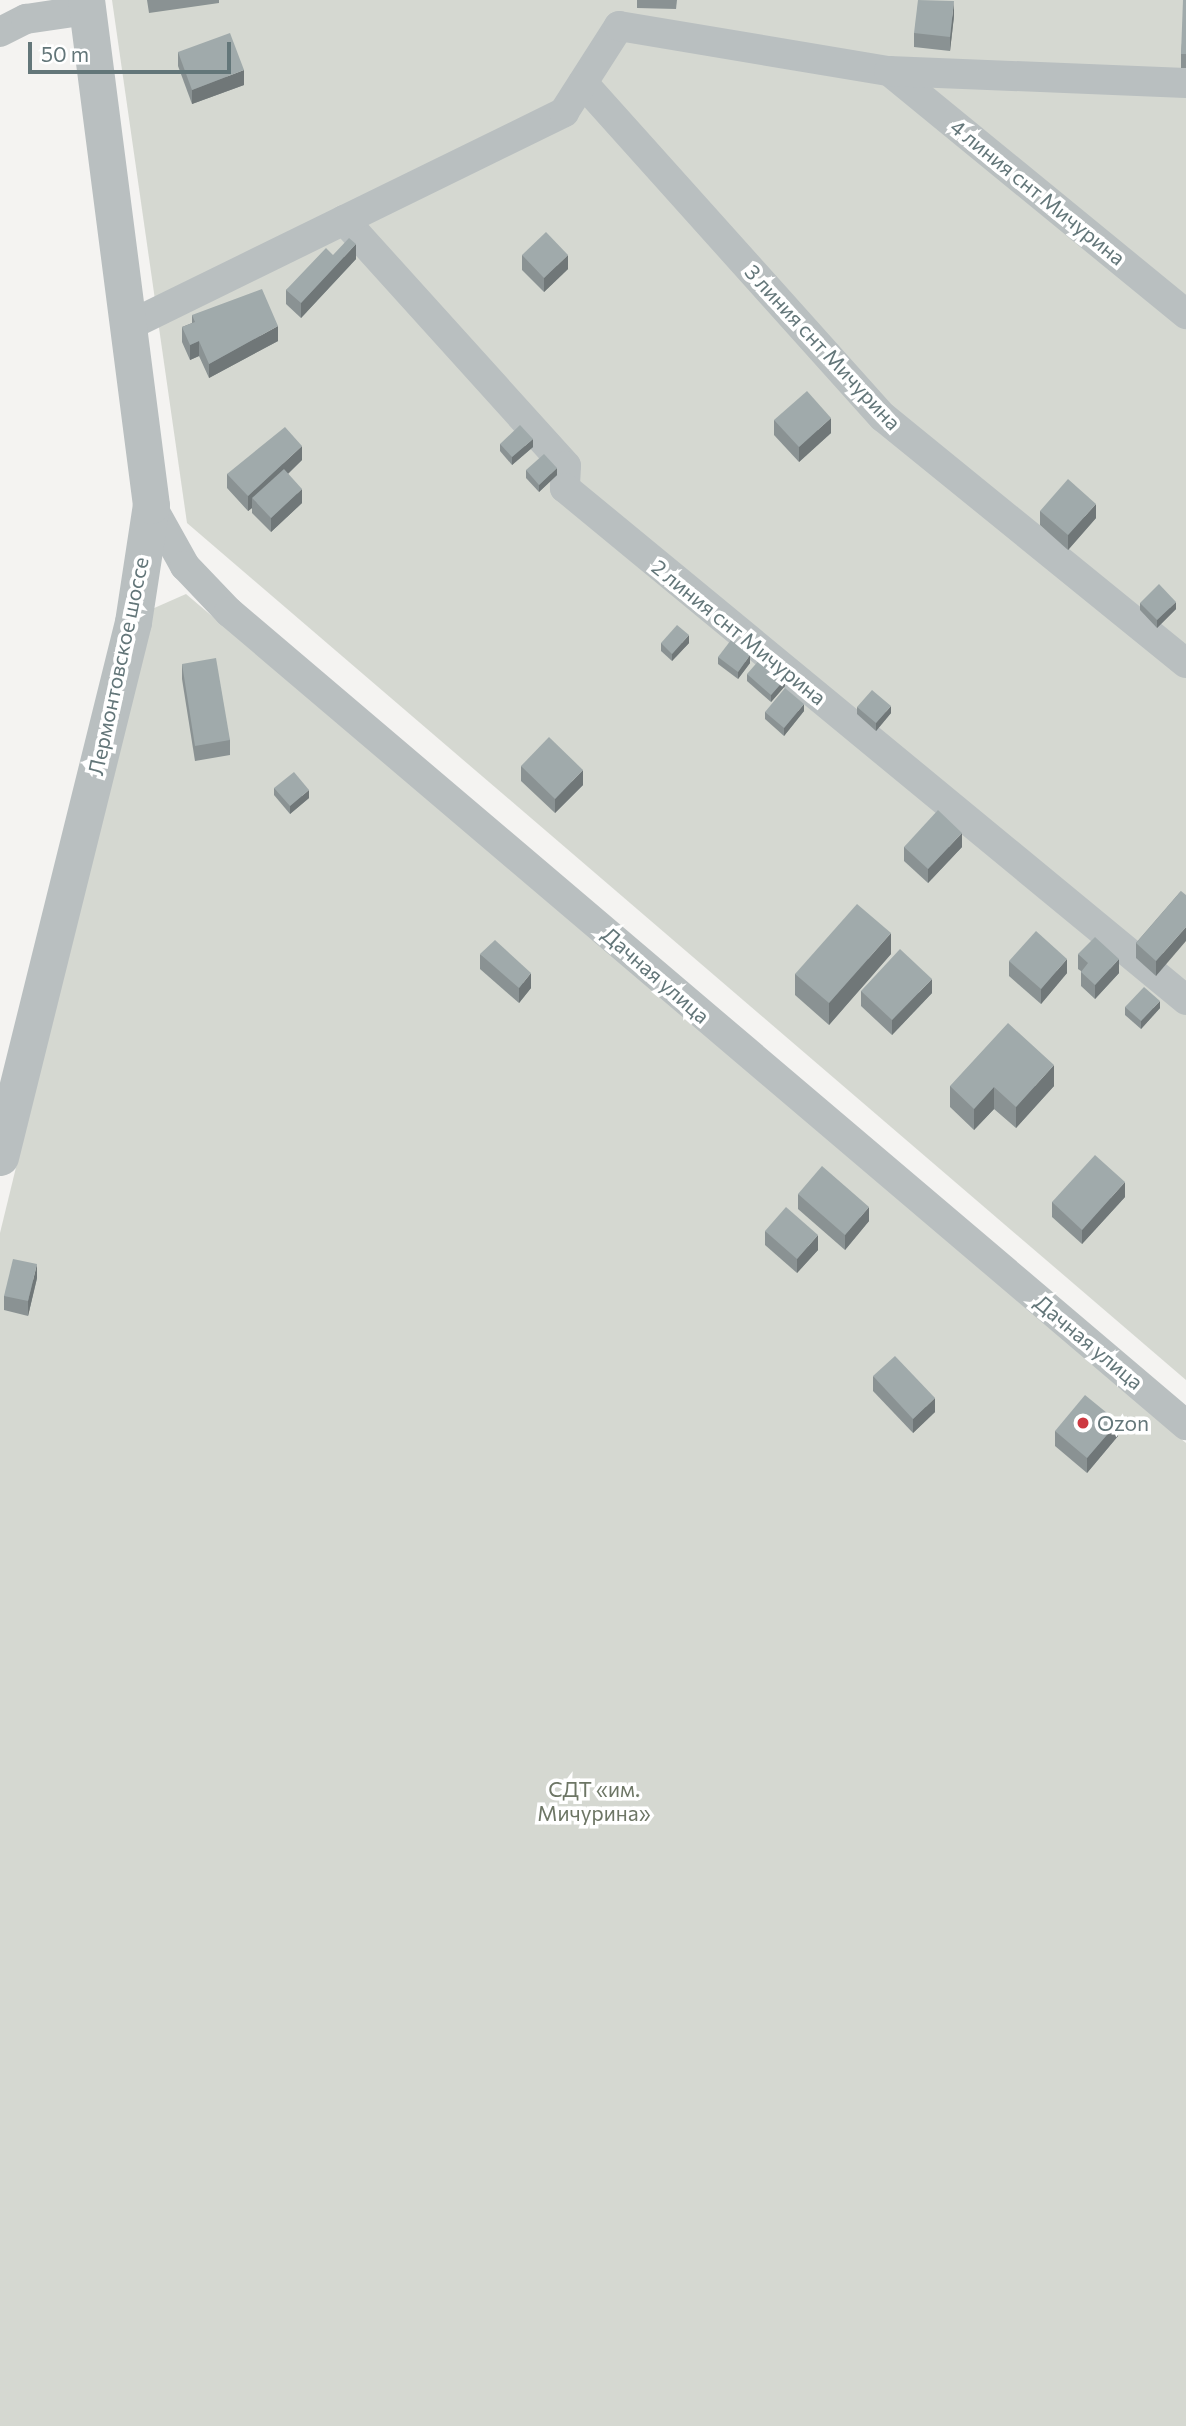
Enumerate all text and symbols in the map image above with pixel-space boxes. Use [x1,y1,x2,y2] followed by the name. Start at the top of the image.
[32,28,234,72] scale bar
[41,41,89,66] text: 50 m
[946,114,1130,270] street label: 4 линия снт Мичурина
[740,259,906,435] street label: 3 линия снт Мичурина
[647,554,831,710] street label: 2 линия снт Мичурина
[83,555,153,777] street label: Лермонтовское шоссе
[597,922,715,1028] street label: Дачная улица
[1030,1289,1148,1395] street label: Дачная улица
[1097,1410,1149,1436] place label: Ozon
[1075,1415,1091,1431] marker: Ozon
[537,1776,651,1826] park label: СДТ «им. Мичурина»

